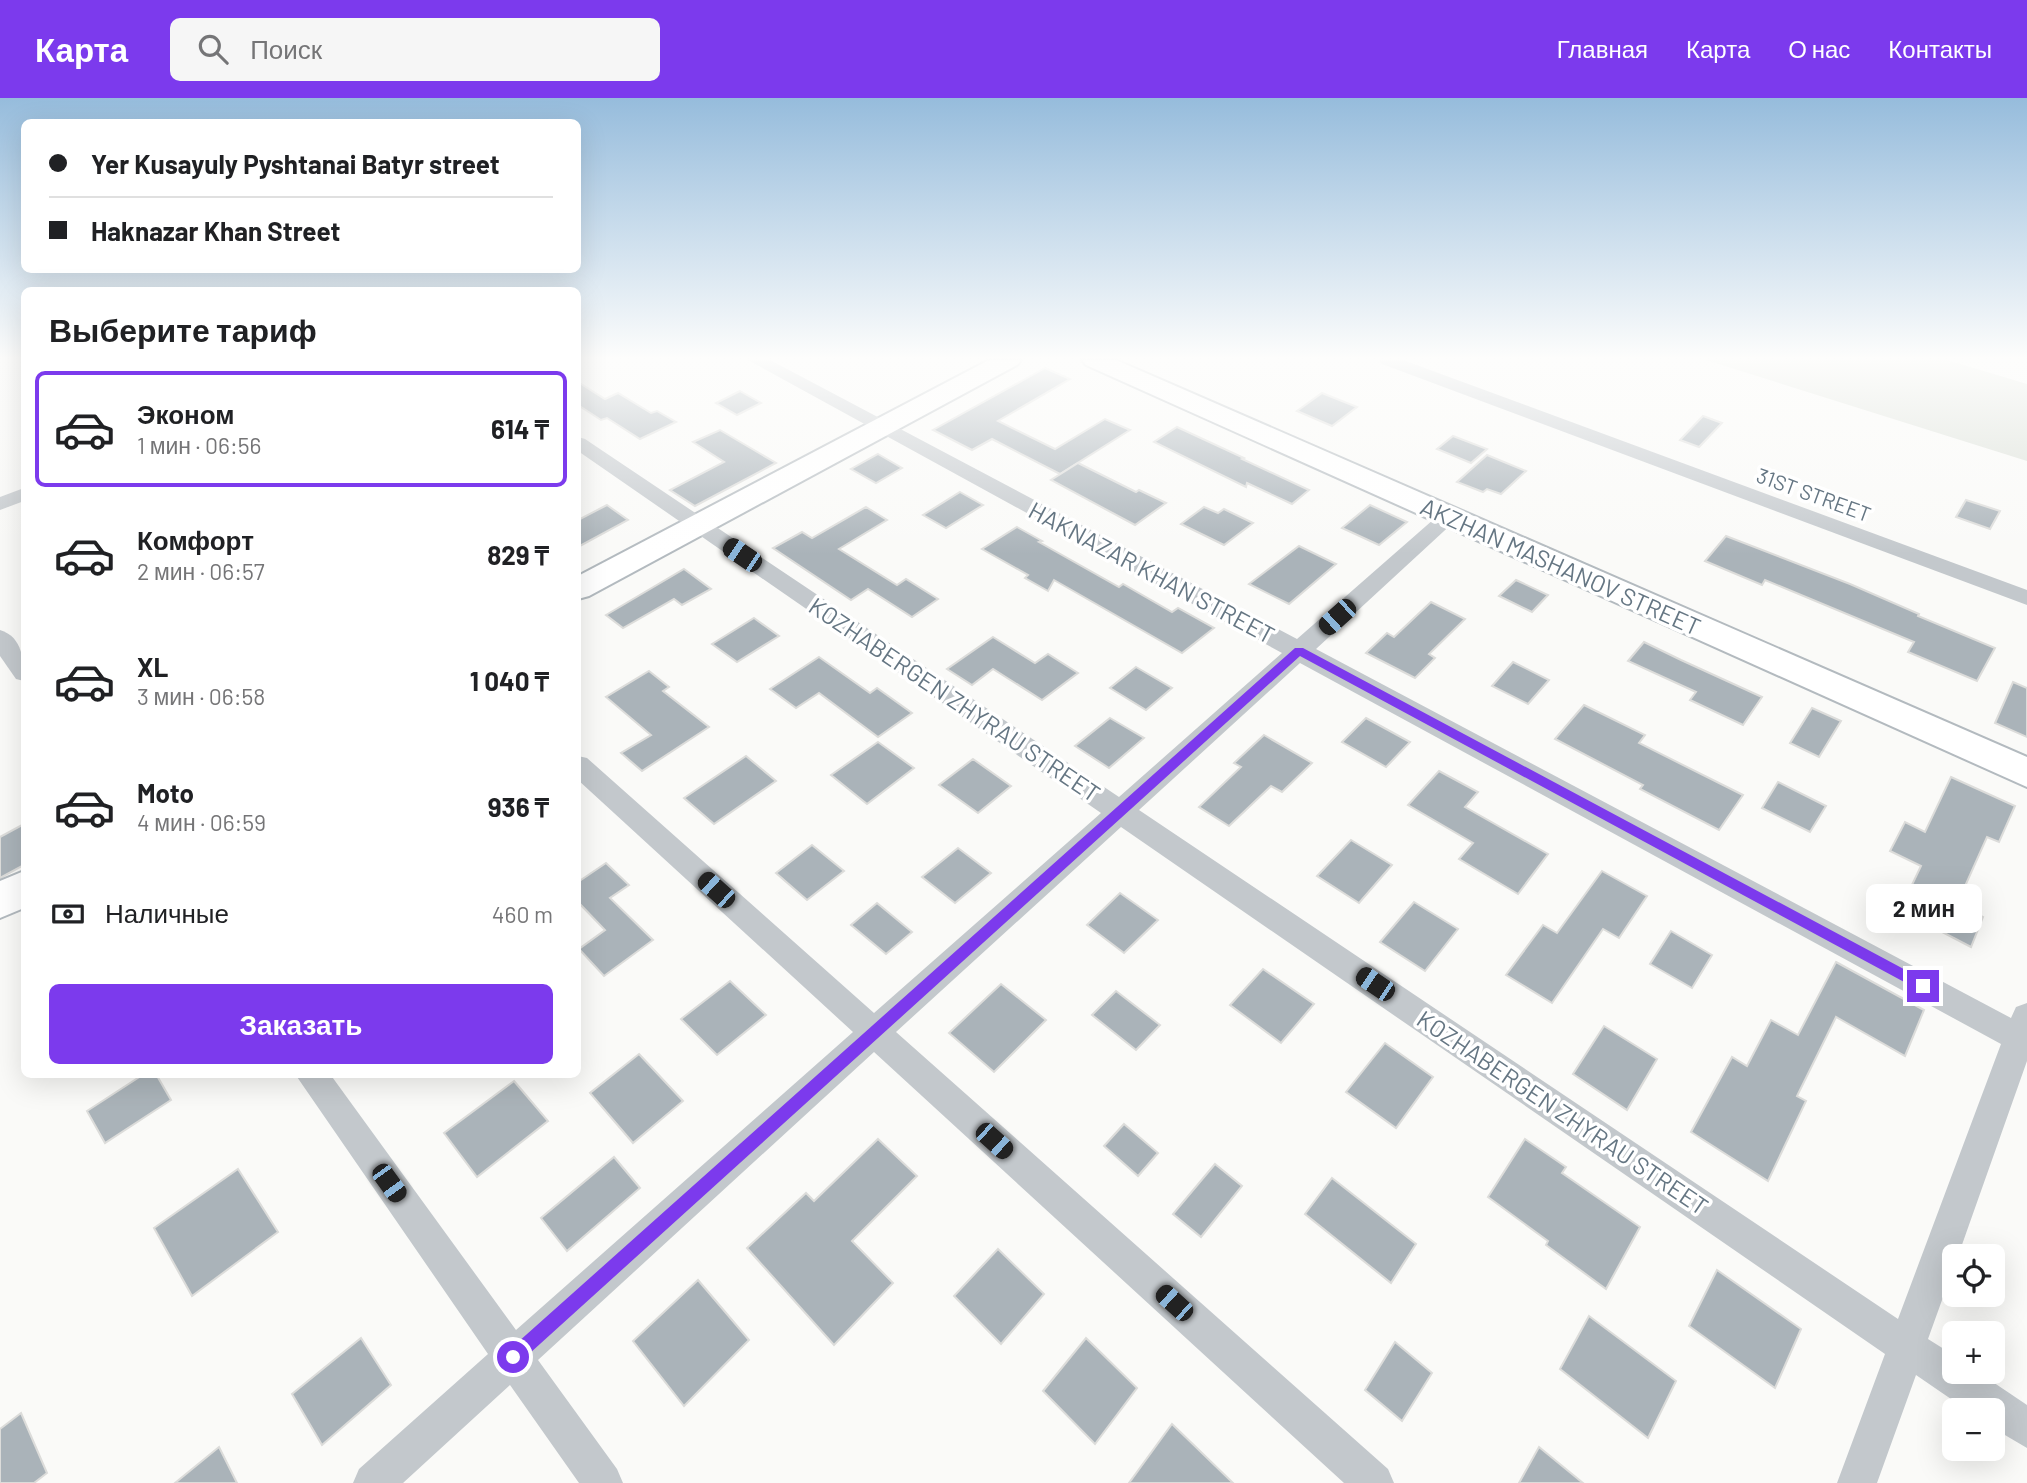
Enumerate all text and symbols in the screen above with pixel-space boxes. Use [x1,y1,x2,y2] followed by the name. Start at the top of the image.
[170,18,660,81] search box
[35,29,128,69] text: Карта
[194,30,232,68] icon: search
[250,33,322,64] text: Поиск
[1557,34,1648,63] text: Главная
[1686,34,1750,63] text: Карта
[1788,34,1850,63] text: О нас
[1888,34,1992,63] text: Контакты
[91,148,500,179] text: Yer Kusayuly Pyshtanai Batyr street
[91,215,340,246] text: Haknazar Khan Street
[49,310,317,348] text: Выберите тариф
[53,398,116,461] icon: car
[137,398,235,429] text: Эконом
[491,413,549,444] text: 614 ₸
[137,431,261,459] text: 1 мин · 06:56
[1753,462,1875,526] street label: 31ST STREET
[1416,491,1706,641] street label: AKZHAN MASHANOV STREET
[1024,495,1280,649] street label: HAKNAZAR KHAN STREET
[53,524,116,587] icon: car
[137,524,254,555] text: Комфорт
[719,535,766,575] car
[487,539,549,570] text: 829 ₸
[137,557,265,585] text: 2 мин · 06:57
[804,591,1106,807] street label: KOZHABERGEN ZHYRAU STREET
[1315,595,1360,639] car
[53,650,116,713] icon: car
[137,651,168,682] text: XL
[470,665,549,696] text: 1 040 ₸
[137,682,265,710] text: 3 мин · 06:58
[53,776,116,839] icon: car
[137,777,194,808] text: Moto
[488,791,549,822] text: 936 ₸
[137,808,266,836] text: 4 мин · 06:59
[694,868,739,912] car
[1865,884,1981,934] callout: 2 мин
[1893,894,1955,922] text: 2 мин
[49,895,87,933] icon: cash
[105,897,229,928] text: Наличные
[492,900,553,928] text: 460 m
[1352,964,1399,1004] car
[1907,970,1939,1002] route end
[49,984,553,1064] button: Заказать
[1412,1004,1714,1220] street label: KOZHABERGEN ZHYRAU STREET
[972,1119,1017,1163] car
[369,1160,410,1206] car
[1942,1244,2005,1461] map controls
[1942,1244,2005,1307] button: locate
[1152,1281,1197,1325] car
[1942,1321,2005,1384] button: +
[497,1341,529,1373] route start
[1942,1398,2005,1461] button: −

